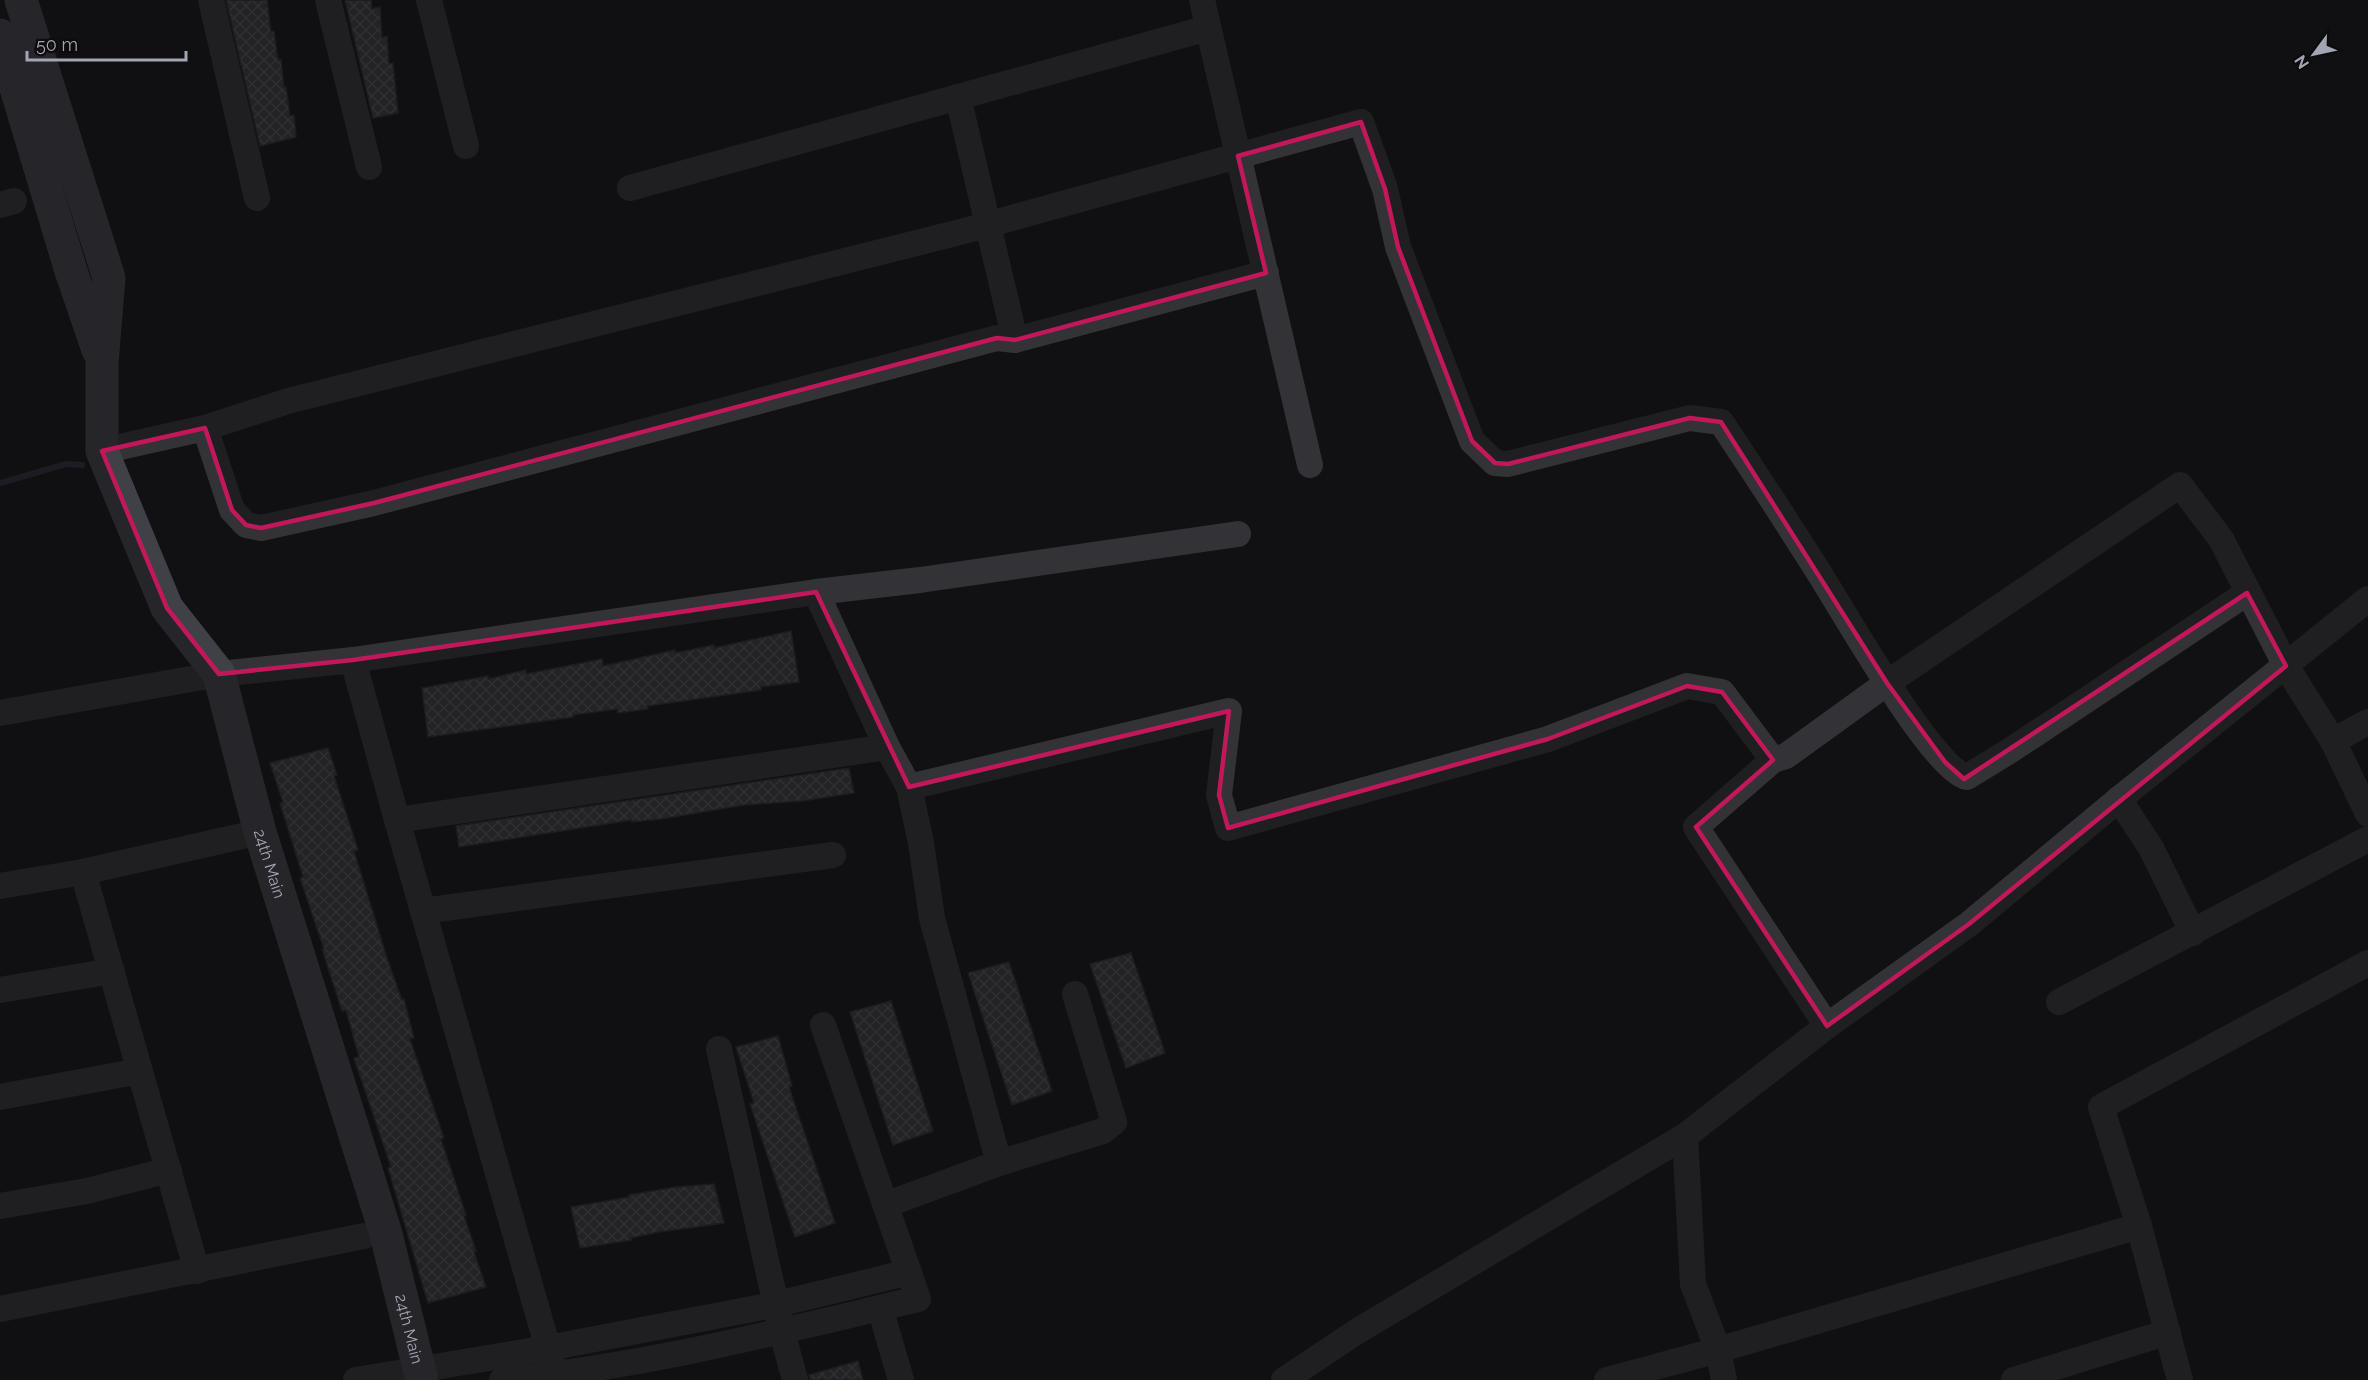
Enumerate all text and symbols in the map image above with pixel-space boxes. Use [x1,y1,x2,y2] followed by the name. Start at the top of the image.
[27,24,186,62] scale bar
[2284,24,2344,84] north arrow
[36,34,78,55] text: 50 m
[2291,52,2313,72] text: N
[250,827,289,900] street label: 24th Main
[391,1292,427,1366] street label: 24th Main

